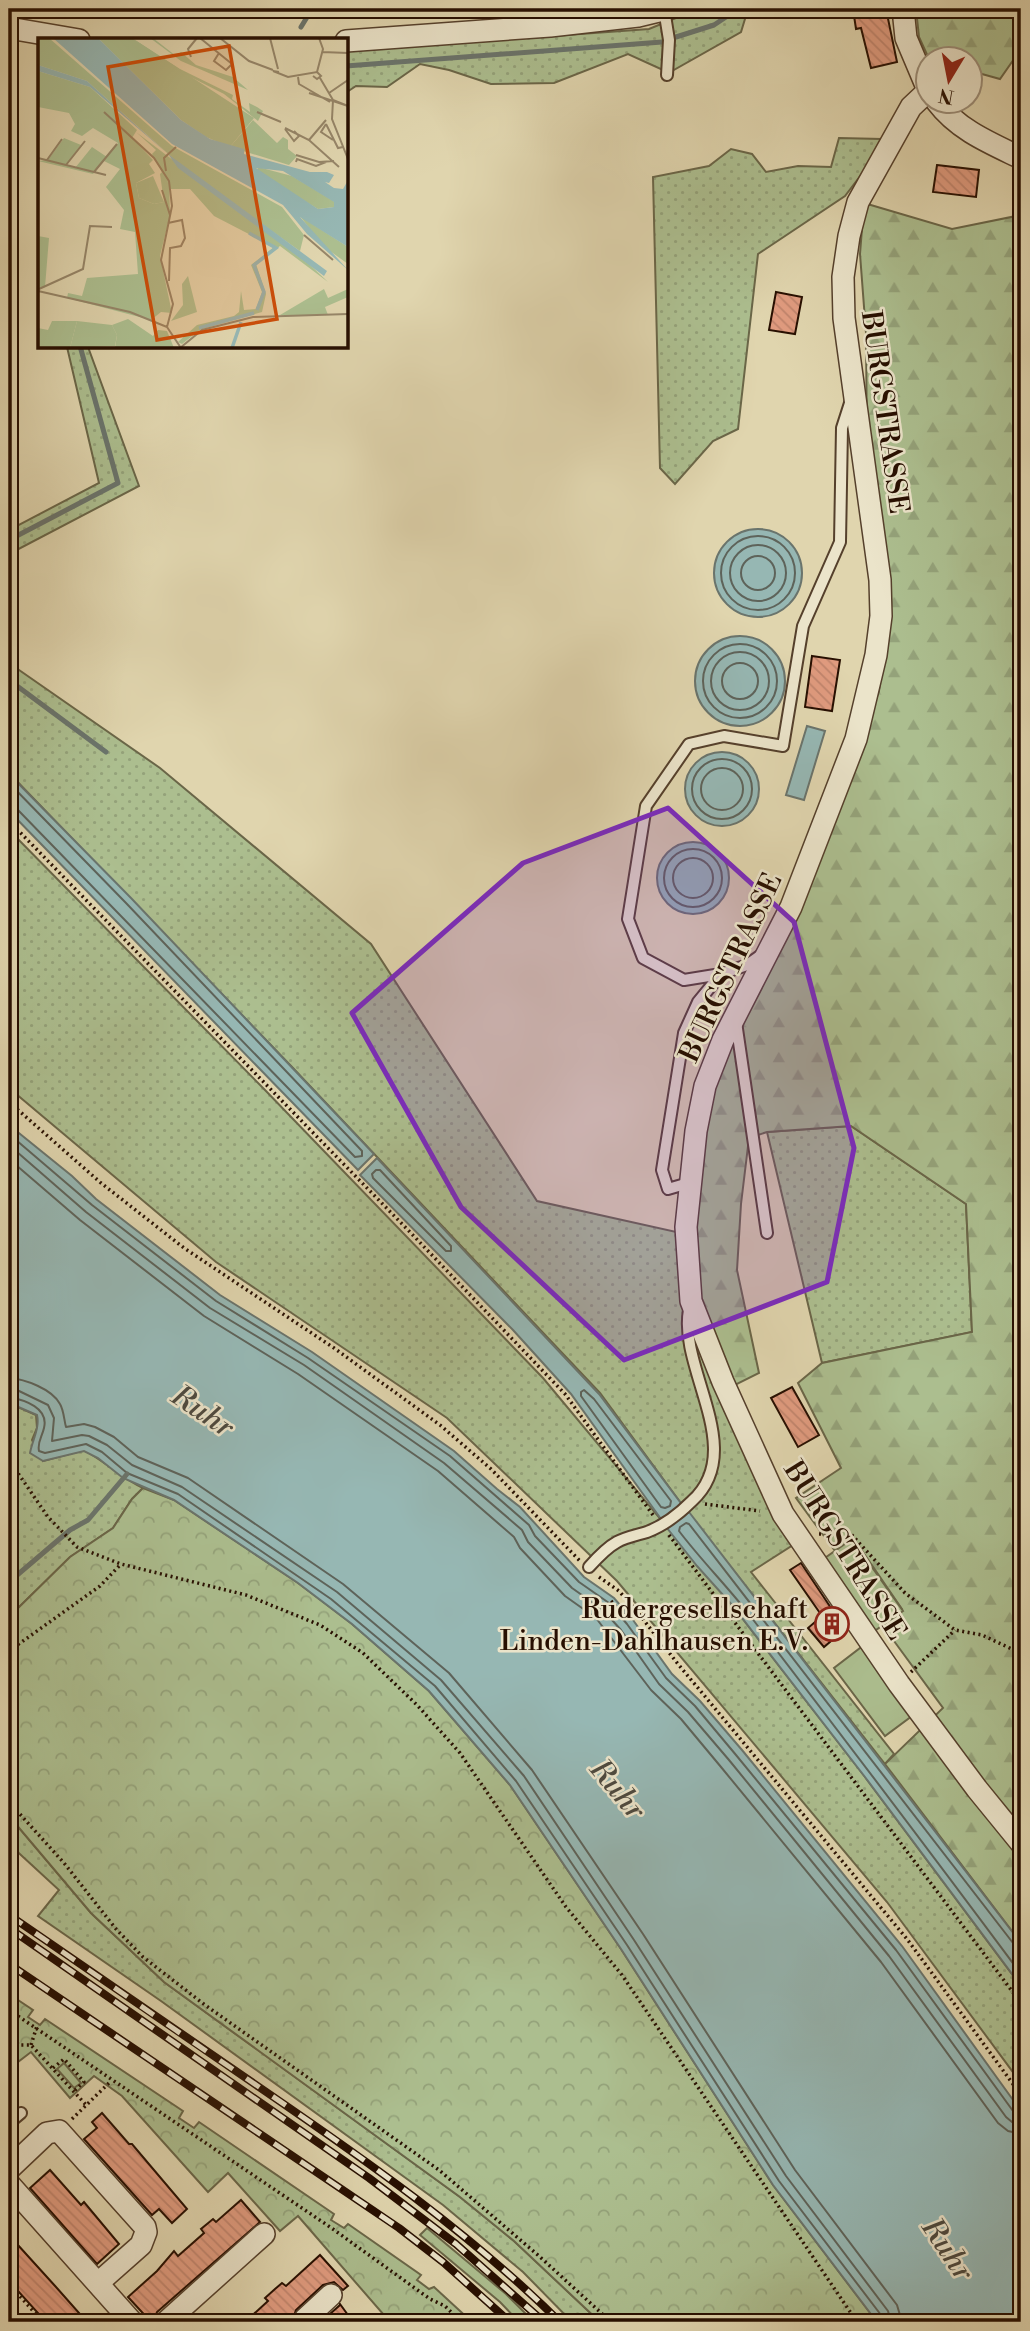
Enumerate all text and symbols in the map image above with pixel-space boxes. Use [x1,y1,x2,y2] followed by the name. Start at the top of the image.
[38,38,348,348] inset map
[914,46,984,116] north arrow
[937,83,956,109] text: N
[853,308,916,516] street label: BURGSTRASSE
[672,868,790,1069] street label: BURGSTRASSE
[163,1377,242,1447] water label: Ruhr
[775,1454,914,1647] street label: BURGSTRASSE
[500,1592,808,1659] place label: Rudergesellschaft Linden-Dahlhausen E.V.
[813,1605,851,1643] building icon: Rudergesellschaft Linden-Dahlhausen E.V.
[580,1751,654,1829] water label: Ruhr
[912,2210,983,2289] water label: Ruhr

